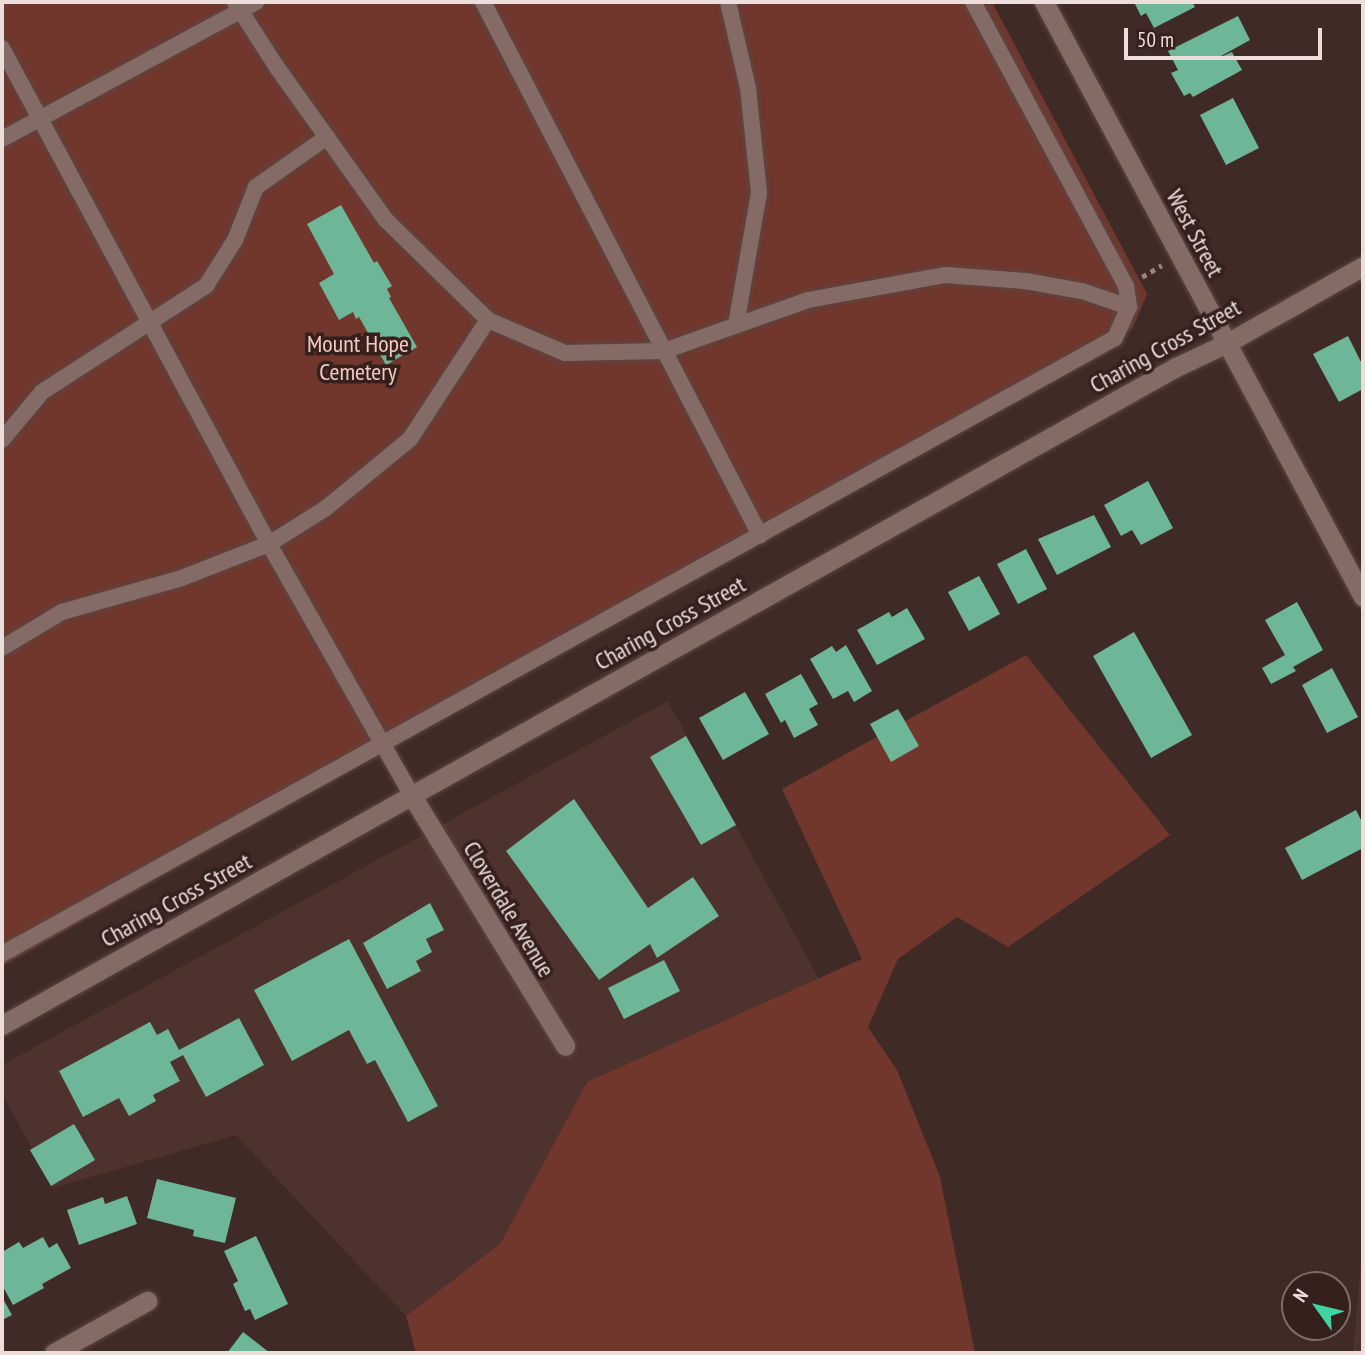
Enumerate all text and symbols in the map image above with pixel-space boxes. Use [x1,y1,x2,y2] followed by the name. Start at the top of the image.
[1127,14,1325,58] scale bar
[1137,26,1174,53] text: 50 m
[1160,184,1230,282] street label: West Street
[1085,293,1245,399] street label: Charing Cross Street
[307,330,409,386] park label: Mount Hope Cemetery
[590,570,750,676] street label: Charing Cross Street
[457,836,561,982] street label: Cloverdale Avenue
[96,847,256,953] street label: Charing Cross Street
[1281,1271,1351,1341] north arrow
[1287,1284,1313,1306] text: N

